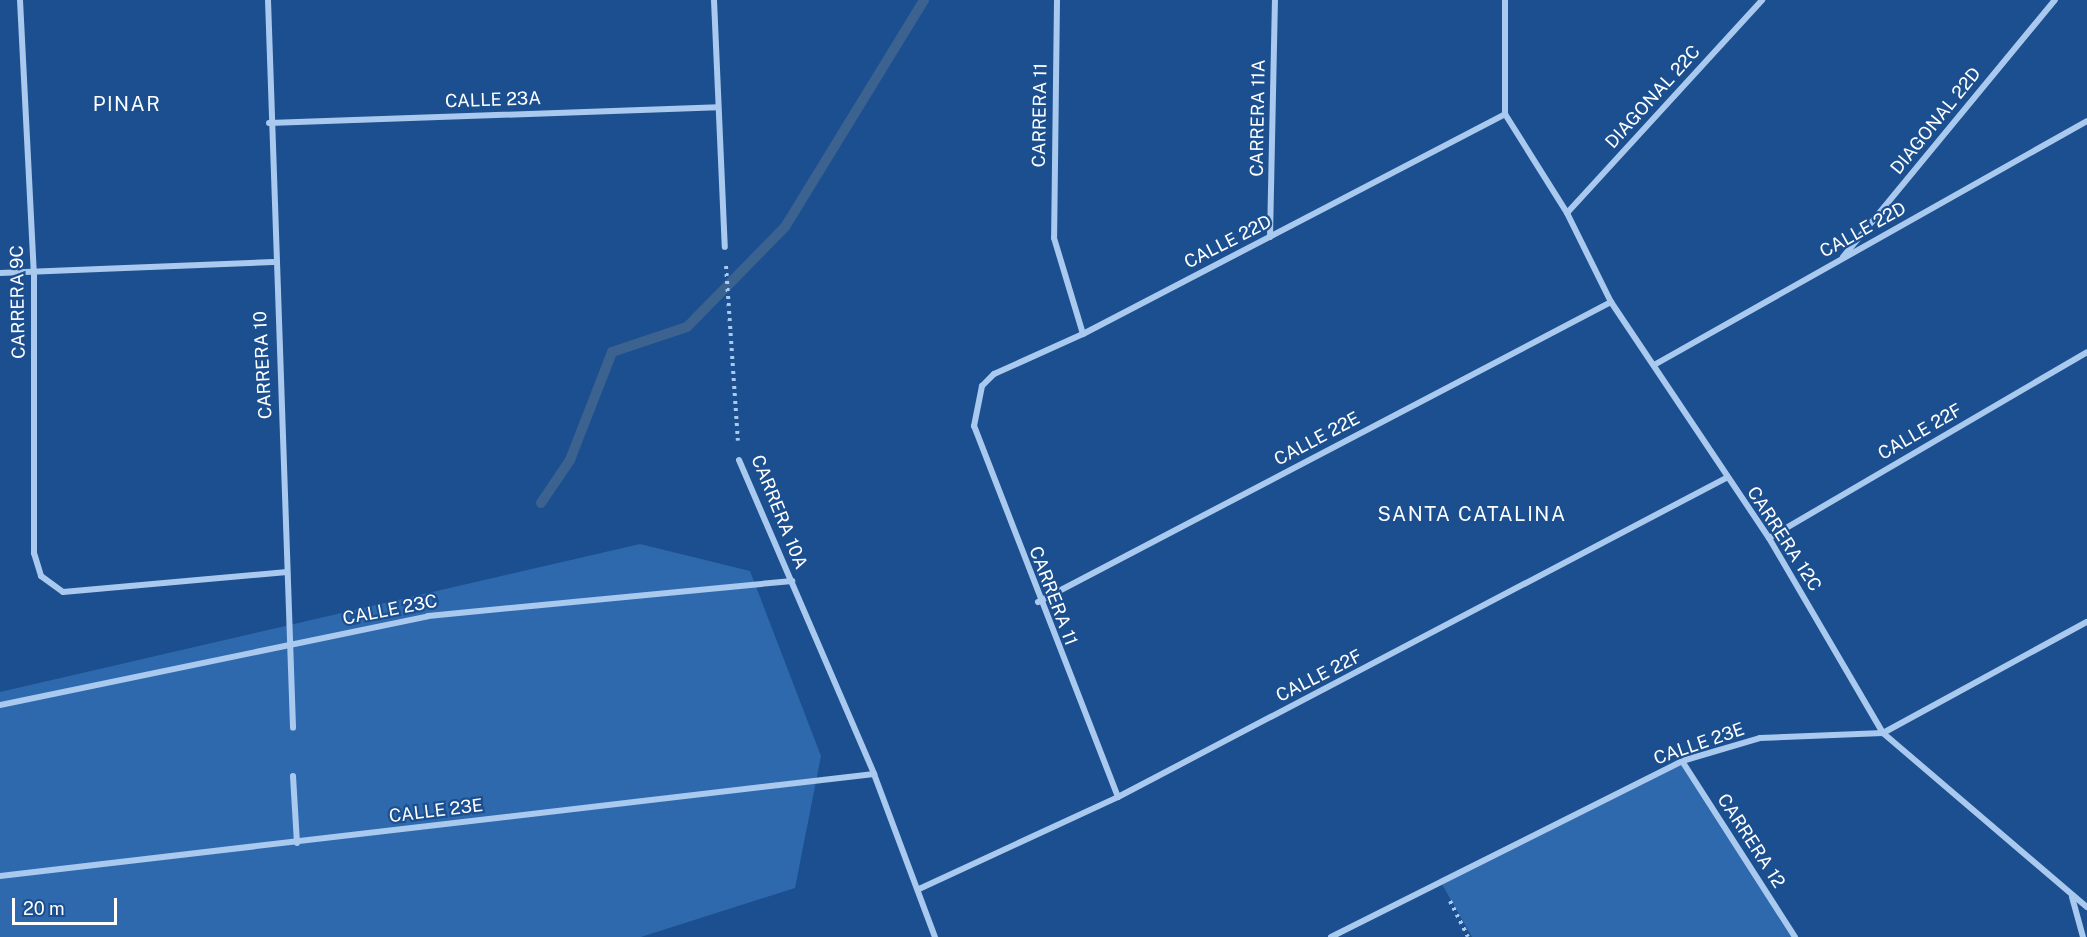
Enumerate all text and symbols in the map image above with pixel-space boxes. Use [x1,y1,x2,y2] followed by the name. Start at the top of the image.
[1601,41,1705,153] street label: DIAGONAL 22C
[1246,59,1270,177] street label: CARRERA 11A
[1028,63,1052,167] street label: CARRERA 11
[1886,63,1986,179] street label: DIAGONAL 22D
[445,88,541,112] street label: CALLE 23A
[93,92,161,116] district label: PINAR
[1816,197,1910,263] street label: CALLE 22D
[1181,211,1275,273] street label: CALLE 22D
[6,245,30,359] street label: CARRERA 9C
[249,310,277,420] street label: CARRERA 10
[1874,399,1966,465] street label: CALLE 22F
[1270,407,1364,471] street label: CALLE 22E
[746,452,812,572] street label: CARRERA 10A
[1742,483,1826,595] street label: CARRERA 12C
[1377,502,1567,526] district label: SANTA CATALINA
[1024,543,1082,649] street label: CARRERA 11
[341,590,439,630] street label: CALLE 23C
[1272,645,1366,707] street label: CALLE 22F
[1651,718,1747,770] street label: CALLE 23E
[1713,790,1789,892] street label: CARRERA 12
[388,795,484,827] street label: CALLE 23E
[15,886,120,924] scale bar
[23,898,65,919] text: 20 m

